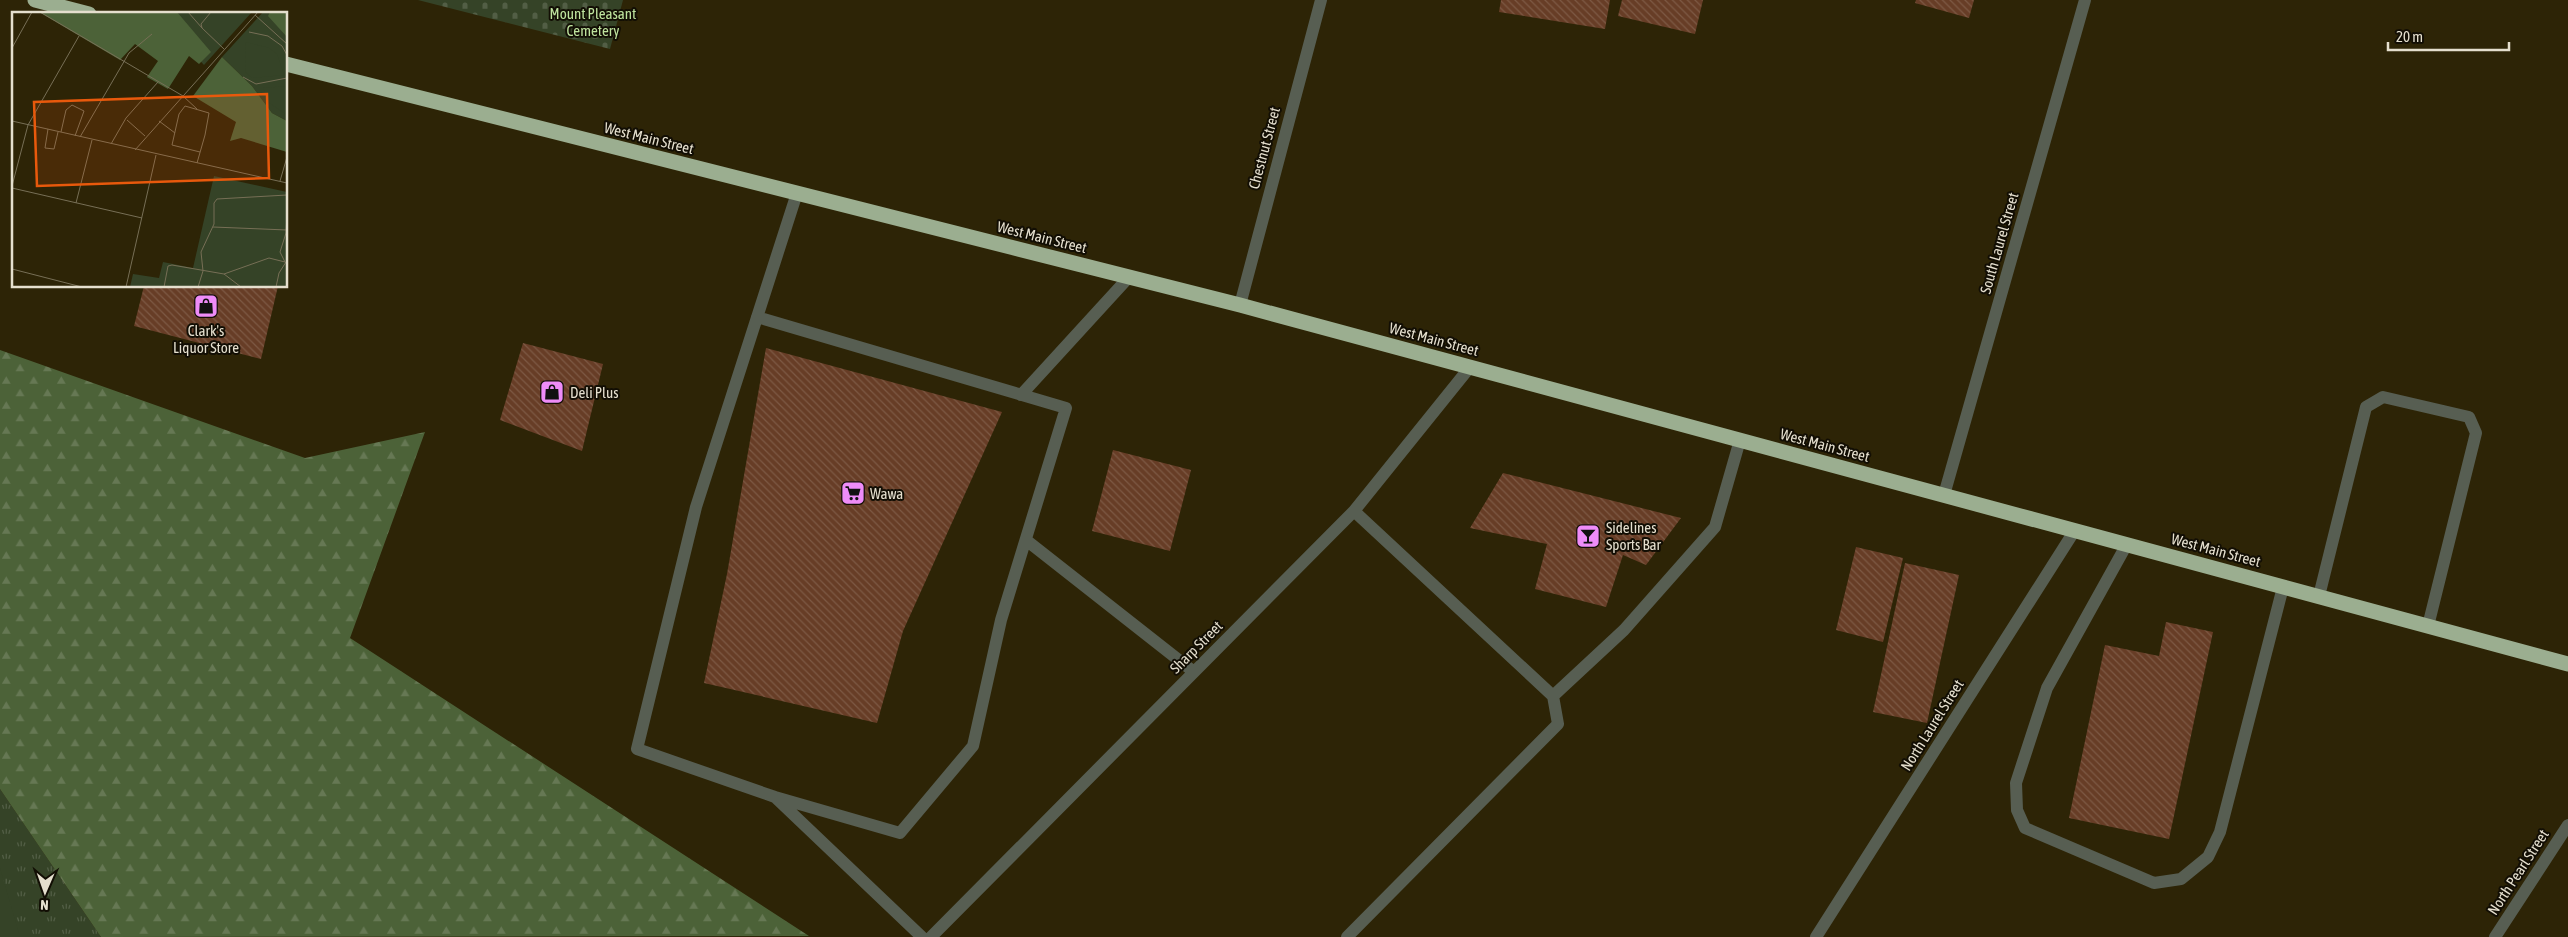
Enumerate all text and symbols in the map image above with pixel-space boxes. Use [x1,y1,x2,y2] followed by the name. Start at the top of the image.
[550,5,636,39] park label: Mount Pleasant Cemetery
[12,12,288,288] inset map
[2388,20,2509,52] scale bar
[2396,28,2423,45] text: 20 m
[1245,105,1283,191] street label: Chestnut Street
[602,119,696,157] street label: West Main Street
[1976,190,2022,296] street label: South Laurel Street
[995,218,1089,256] street label: West Main Street
[193,293,219,319] shop icon: Clark's Liquor Store
[1388,319,1480,359] street label: West Main Street
[173,322,239,356] place label: Clark's Liquor Store
[539,379,565,405] shop icon: Deli Plus
[570,384,619,401] place label: Deli Plus
[1779,425,1871,465] street label: West Main Street
[840,480,866,506] supermarket icon: Wawa
[870,485,903,502] place label: Wawa
[1606,519,1661,553] place label: Sidelines Sports Bar
[1575,523,1601,549] bar icon: Sidelines Sports Bar
[2170,530,2262,570] street label: West Main Street
[1166,617,1226,677] street label: Sharp Street
[1897,676,1967,774] street label: North Laurel Street
[2484,826,2552,918] street label: North Pearl Street
[20,867,70,917] north arrow
[40,897,49,913] text: N

